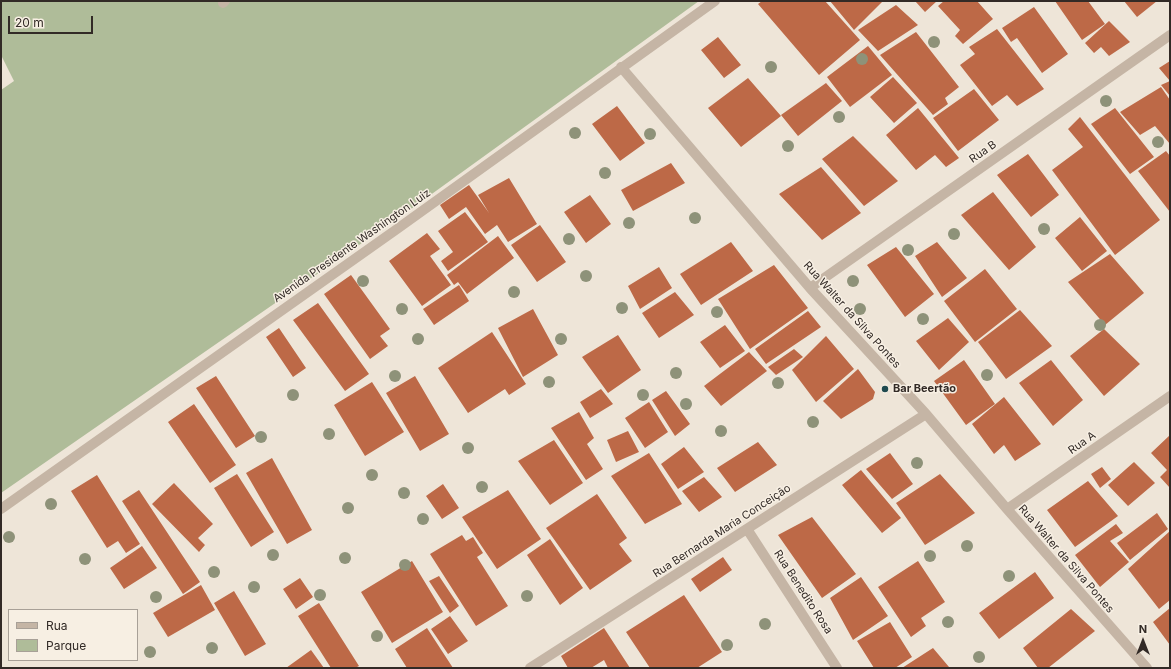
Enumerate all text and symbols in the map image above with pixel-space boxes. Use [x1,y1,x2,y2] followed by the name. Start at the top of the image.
[10,8,95,34] scale bar
[15,15,44,30] text: 20 m
[967,138,999,166] street label: Rua B
[271,186,433,306] street label: Avenida Presidente Washington Luiz
[801,259,903,371] street label: Rua Walter da Silva Pontes
[893,382,956,396] place label: Bar Beertão
[880,384,890,394] marker: Bar Beertão
[1066,429,1098,457] street label: Rua A
[651,482,793,580] street label: Rua Bernarda Maria Conceição
[1015,502,1117,616] street label: Rua Walter da Silva Pontes
[771,548,835,636] street label: Rua Benedito Rosa
[8,609,138,661] legend
[46,618,68,633] text: Rua
[1123,621,1163,661] north arrow
[1139,622,1147,636] text: N
[46,638,86,653] text: Parque

